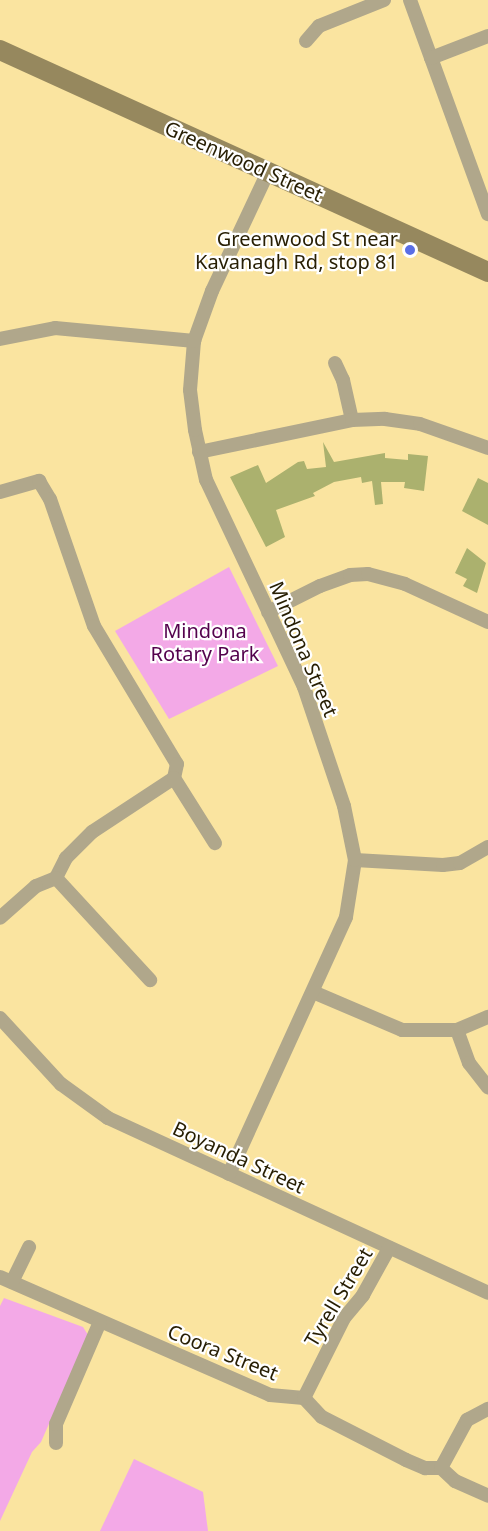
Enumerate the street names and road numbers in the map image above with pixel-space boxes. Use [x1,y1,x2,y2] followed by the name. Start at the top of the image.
[161,115,327,207] street label: Greenwood Street
[265,578,343,720] street label: Mindona Street
[169,1116,309,1198] street label: Boyanda Street
[299,1243,377,1351] street label: Tyrell Street
[164,1319,282,1385] street label: Coora Street

